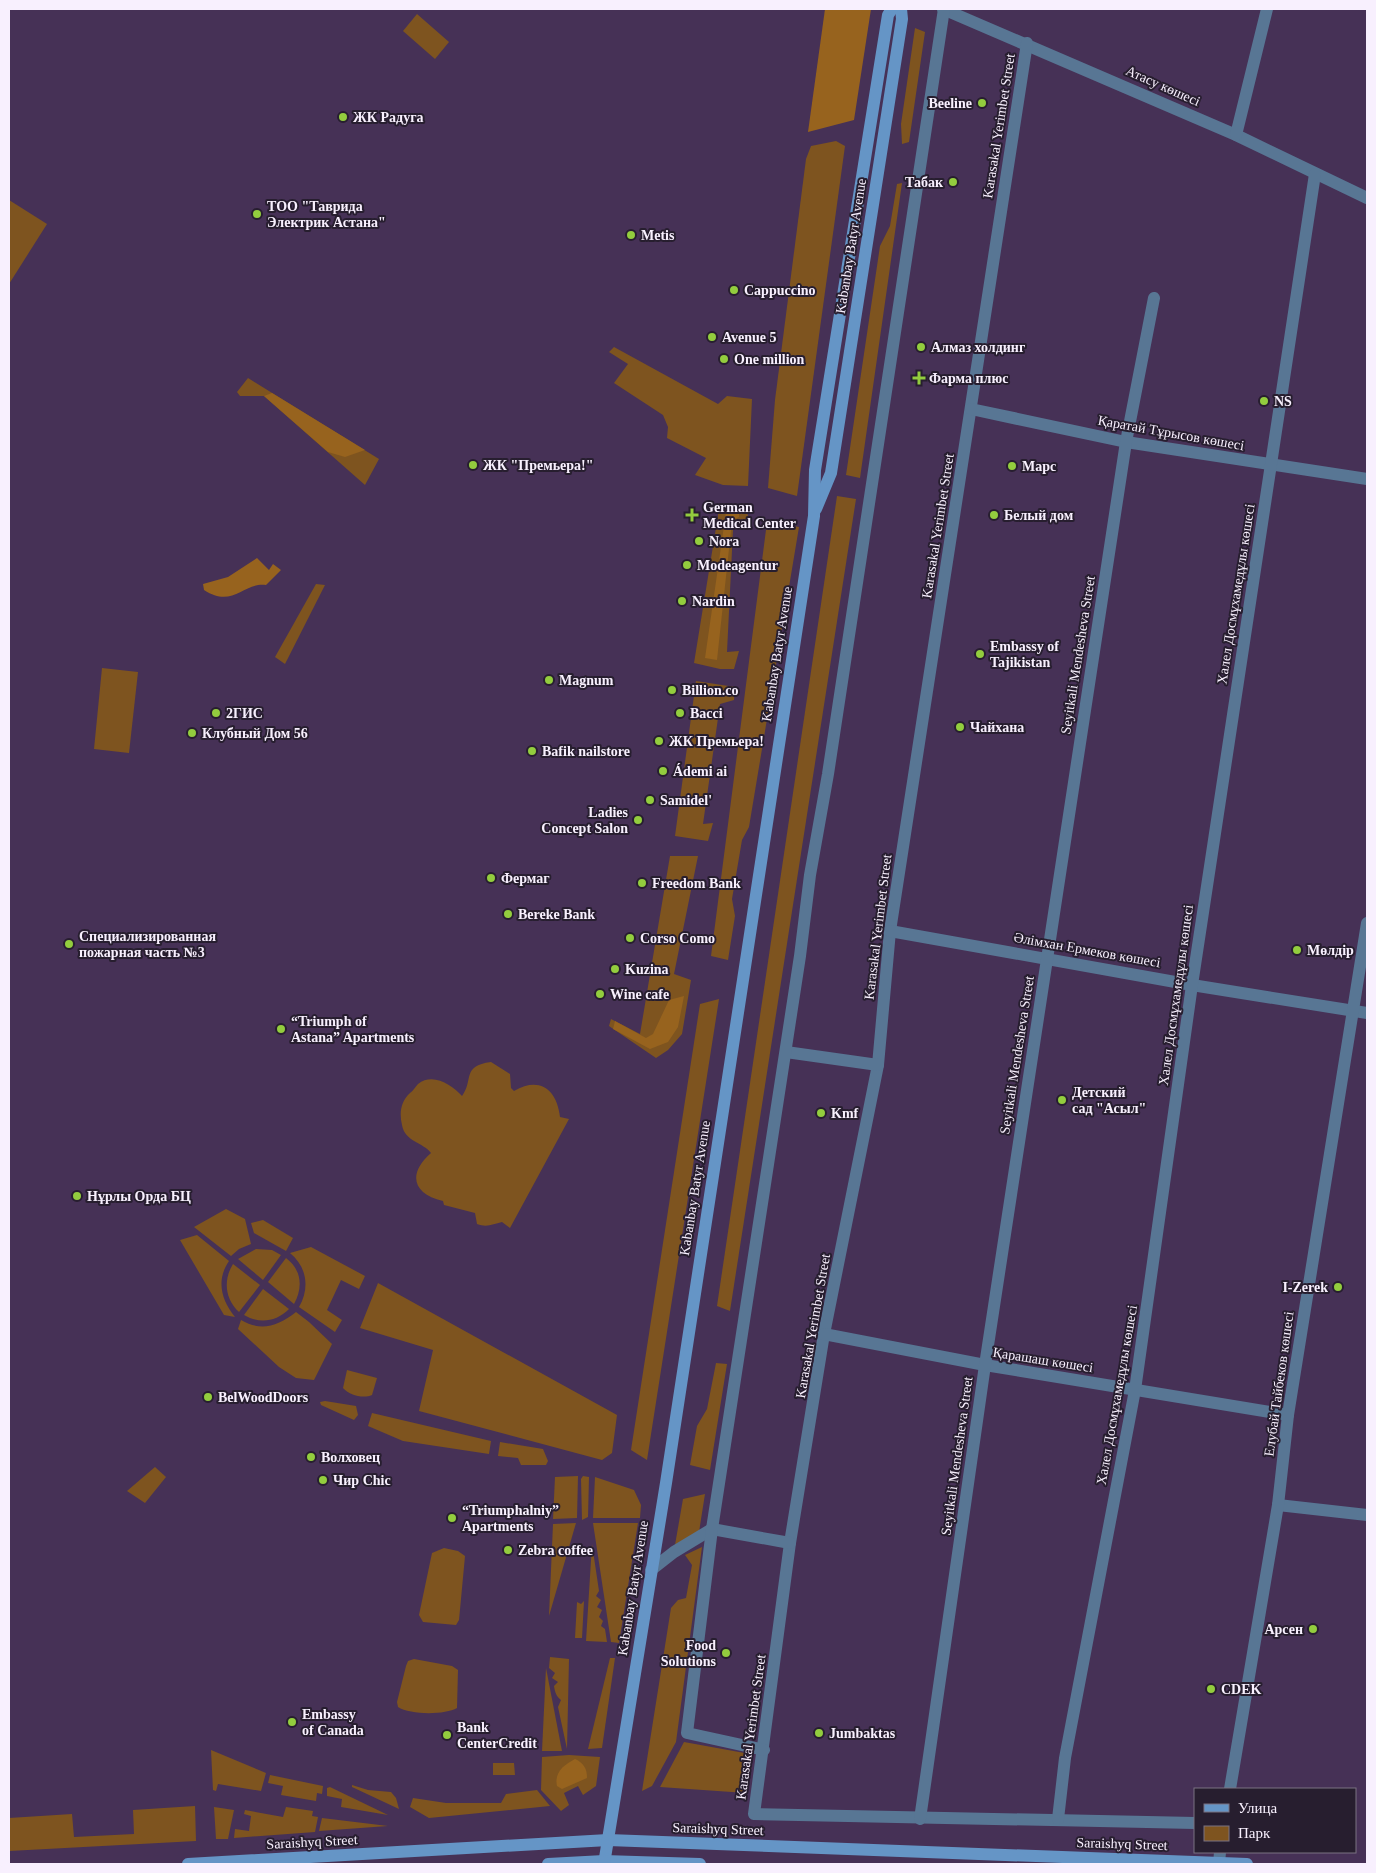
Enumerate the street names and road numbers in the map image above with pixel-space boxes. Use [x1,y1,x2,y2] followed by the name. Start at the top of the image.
[980,52,1018,200] street label: Karasakal Yerimbet Street
[1124,63,1203,109] street label: Атасу көшесі
[833,177,869,315] street label: Kabanbay Batyr Avenue
[1097,413,1245,453] street label: Қаратай Тұрысов көшесі
[919,452,957,600] street label: Karasakal Yerimbet Street
[1214,503,1258,685] street label: Халел Досмұхамедұлы көшесі
[1058,575,1098,735] street label: Seyitkali Mendesheva Street
[759,585,795,723] street label: Kabanbay Batyr Avenue
[862,853,894,1001] street label: Karasakal Yerimbet Street
[1156,904,1196,1086] street label: Халел Досмұхамедұлы көшесі
[1012,930,1162,970] street label: Әлімхан Ермеков көшесі
[997,975,1037,1135] street label: Seyitkali Mendesheva Street
[677,1119,713,1257] street label: Kabanbay Batyr Avenue
[793,1252,833,1399] street label: Karasakal Yerimbet Street
[1094,1304,1140,1486] street label: Халел Досмұхамедұлы көшесі
[1261,1310,1297,1457] street label: Елубай Тайбеков көшесі
[992,1345,1094,1375] street label: Қарашаш көшесі
[938,1376,976,1536] street label: Seyitkali Mendesheva Street
[615,1519,651,1657] street label: Kabanbay Batyr Avenue
[733,1653,769,1801] street label: Karasakal Yerimbet Street
[672,1820,764,1838] street label: Saraishyq Street
[266,1832,358,1852] street label: Saraishyq Street
[1076,1835,1168,1853] street label: Saraishyq Street

